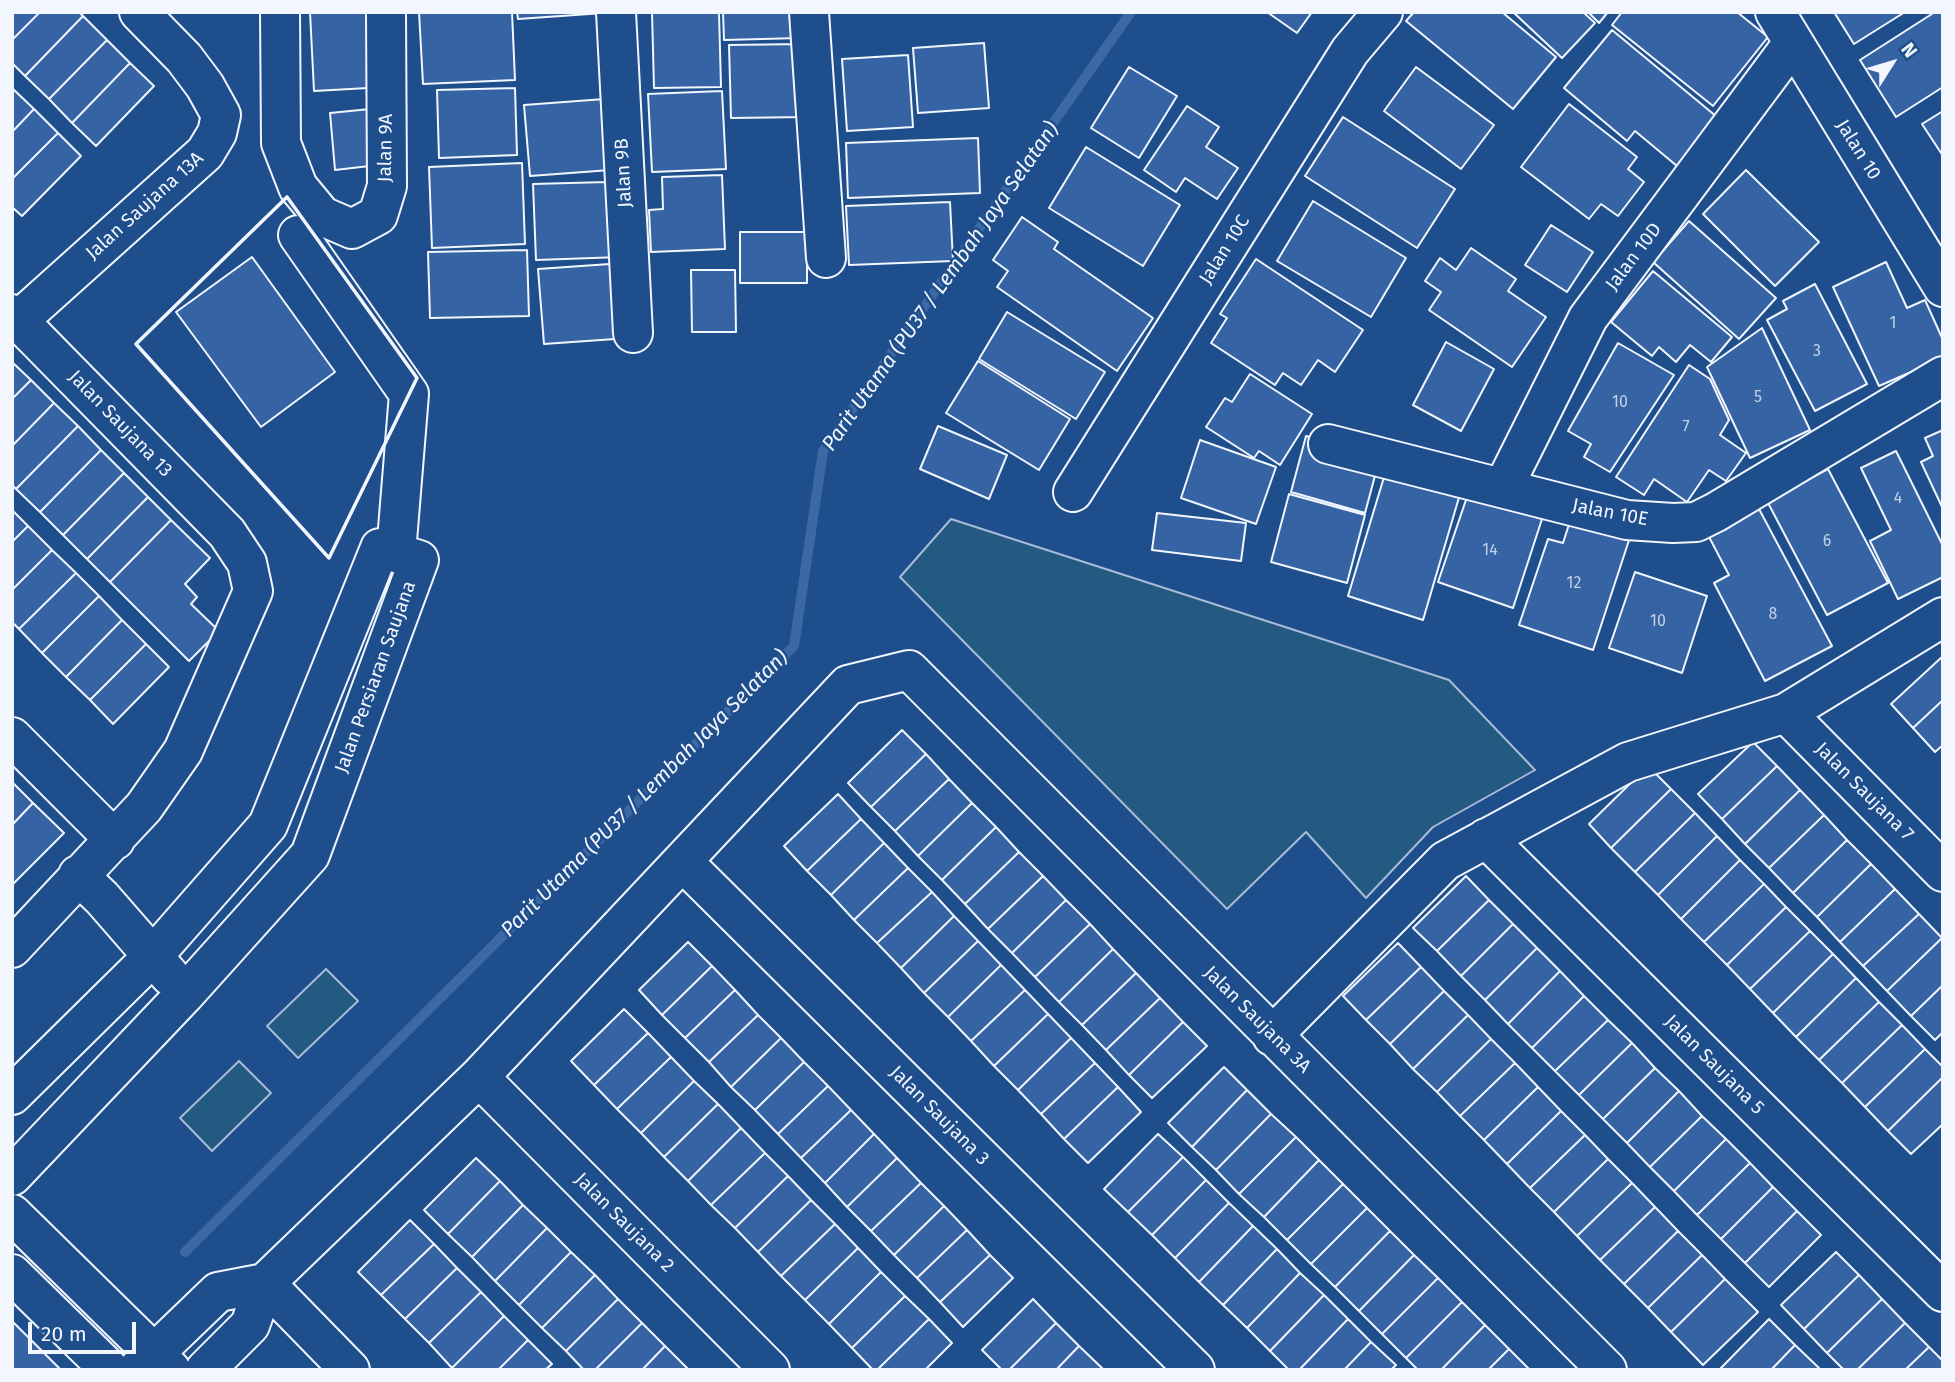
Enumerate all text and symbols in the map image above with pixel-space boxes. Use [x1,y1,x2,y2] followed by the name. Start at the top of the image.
[1857,28,1927,98] north arrow
[1896,38,1922,62] text: N
[374,114,398,182] street label: Jalan 9A
[1831,116,1885,184] street label: Jalan 10
[817,118,1065,456] water label: Parit Utama (PU37 / Lembah Jaya Selatan)
[611,138,637,208] street label: Jalan 9B
[81,147,209,265] street label: Jalan Saujana 13A
[1195,211,1255,289] street label: Jalan 10C
[1601,219,1667,295] street label: Jalan 10D
[1890,314,1896,334] house number: 1
[1813,342,1821,362] house number: 3
[63,366,177,482] street label: Jalan Saujana 13
[1754,388,1762,408] house number: 5
[1612,393,1628,413] house number: 10
[1682,418,1690,438] house number: 7
[1894,489,1902,509] house number: 4
[1570,494,1650,532] street label: Jalan 10E
[1823,532,1831,552] house number: 6
[1482,541,1498,561] house number: 14
[1567,574,1581,594] house number: 12
[331,578,421,776] street label: Jalan Persiaran Saujana
[1769,605,1777,625] house number: 8
[1650,612,1666,632] house number: 10
[496,645,794,943] water label: Parit Utama (PU37 / Lembah Jaya Selatan)
[1810,738,1918,846] street label: Jalan Saujana 7
[1199,962,1315,1078] street label: Jalan Saujana 3A
[1660,1011,1768,1119] street label: Jalan Saujana 5
[885,1062,993,1170] street label: Jalan Saujana 3
[570,1169,678,1277] street label: Jalan Saujana 2
[32,1308,140,1352] scale bar
[41,1321,87,1347] text: 20 m

